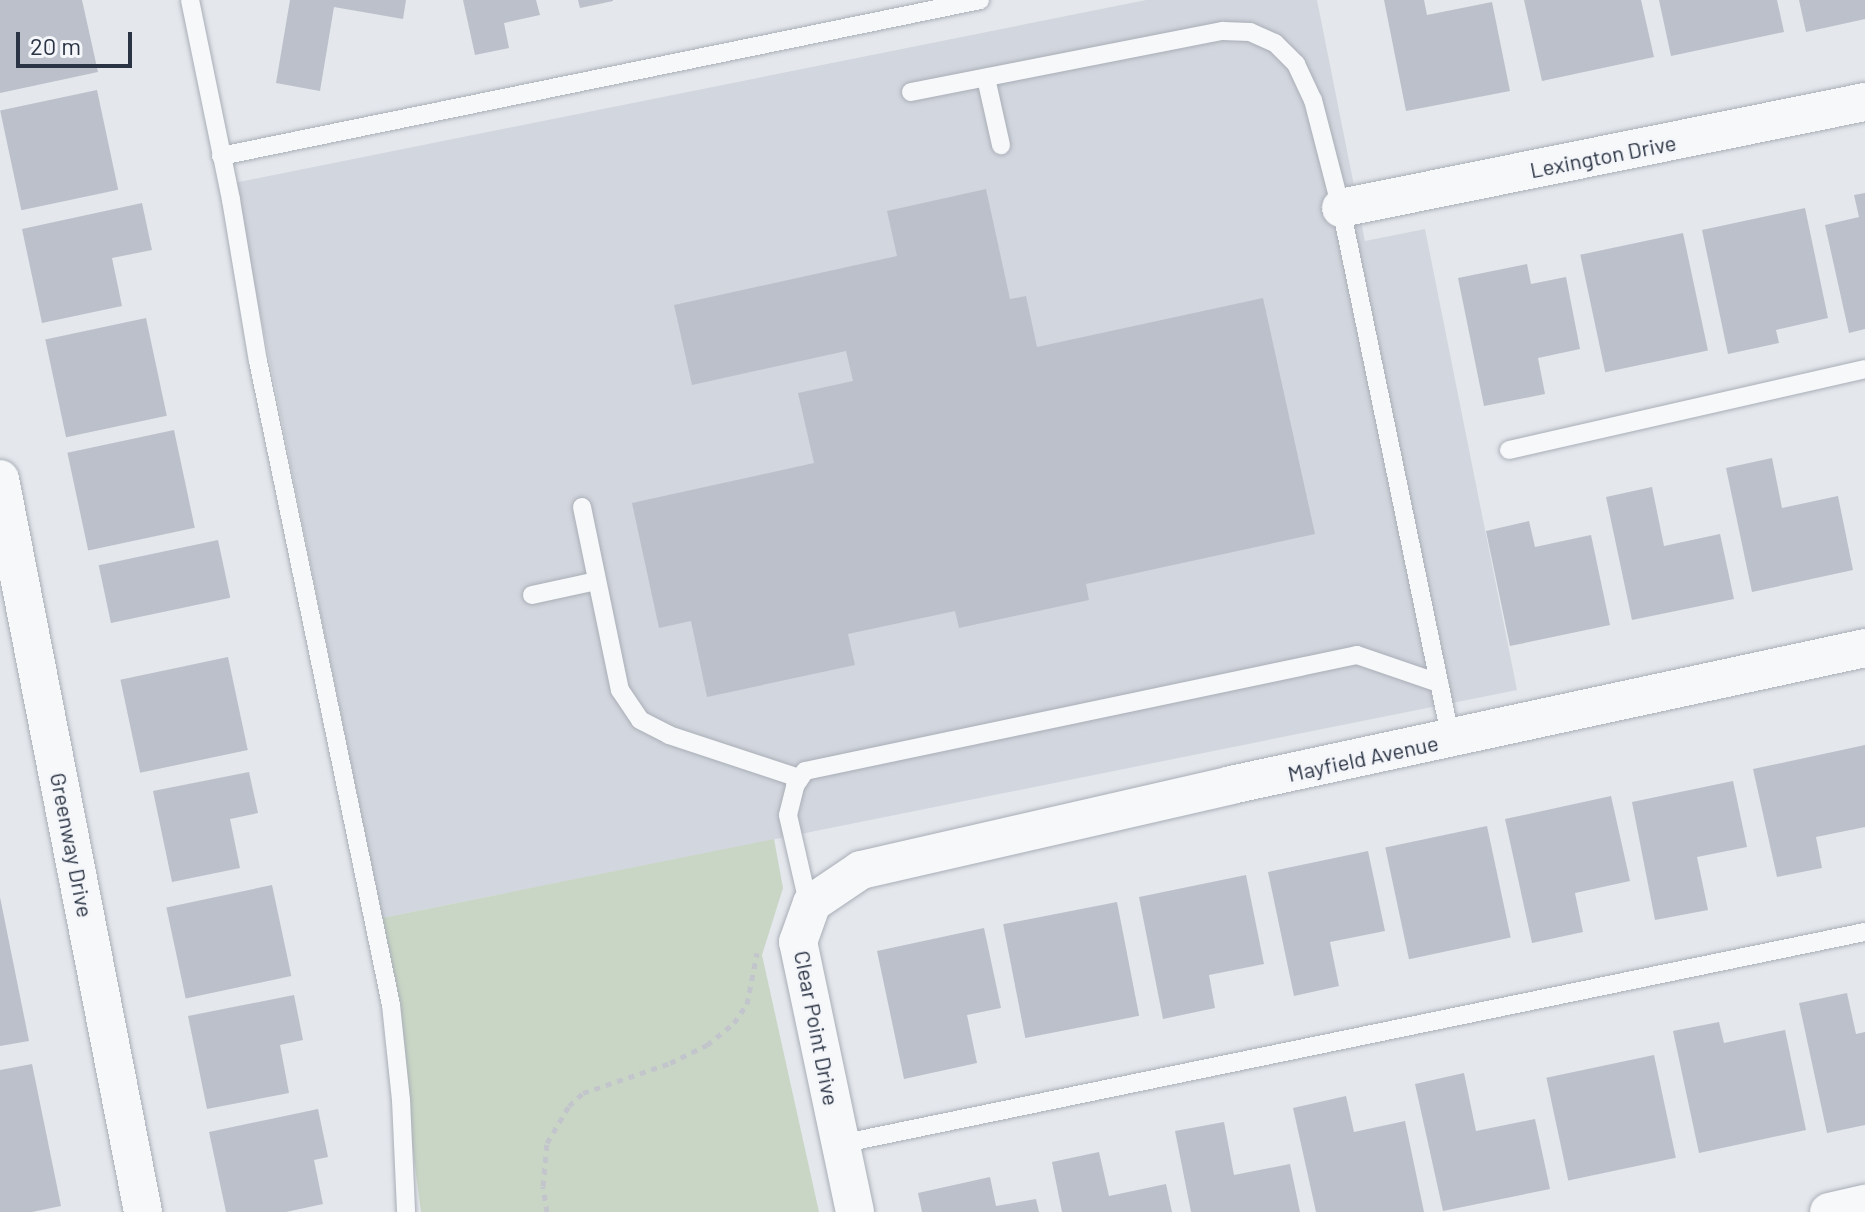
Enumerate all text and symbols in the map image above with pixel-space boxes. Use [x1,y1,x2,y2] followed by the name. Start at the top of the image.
[20,16,136,66] scale bar
[30,31,81,60] text: 20 m
[1528,129,1678,183] street label: Lexington Drive
[1285,729,1441,787] street label: Mayfield Avenue
[45,770,99,920] street label: Greenway Drive
[789,948,845,1108] street label: Clear Point Drive

